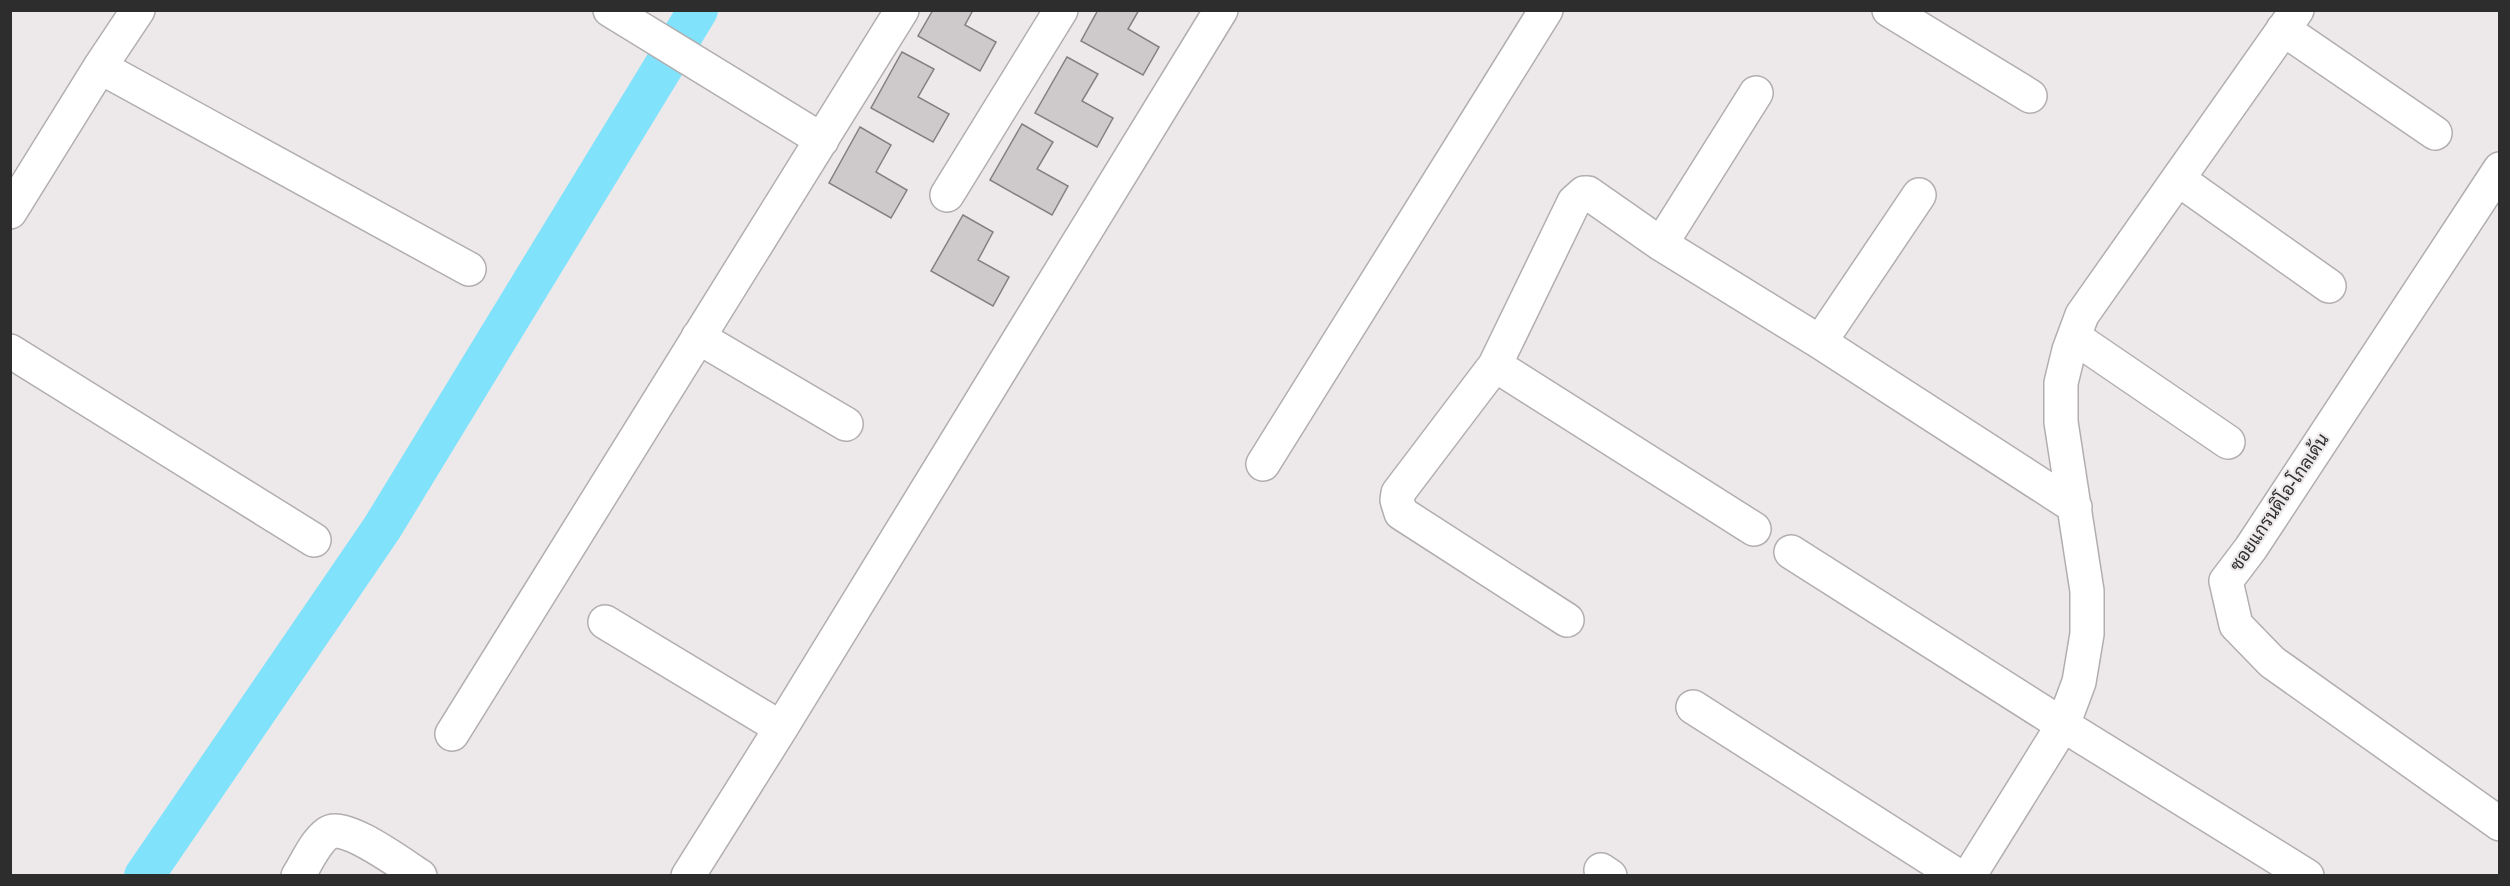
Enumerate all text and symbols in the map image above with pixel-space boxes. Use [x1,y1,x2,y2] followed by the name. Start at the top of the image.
[2224,428,2334,576] street label: ซอยแกรนดิโอ-โกลเด้น

